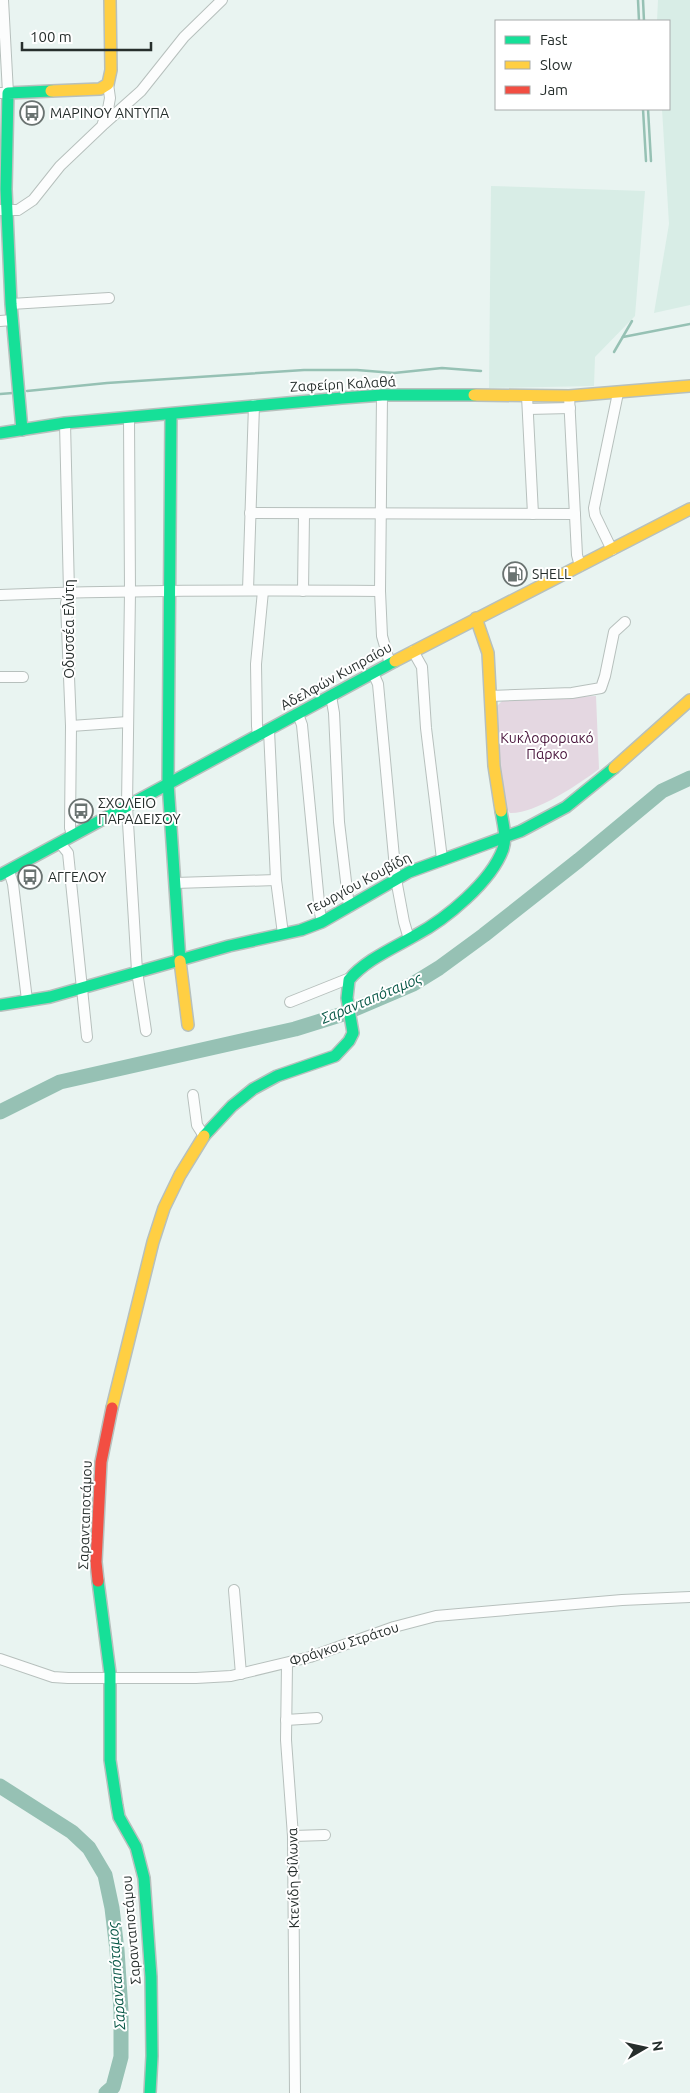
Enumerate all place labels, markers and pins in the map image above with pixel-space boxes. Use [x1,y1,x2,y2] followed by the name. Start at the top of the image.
[19,100,45,126] bus stop icon: ΜΑΡΙΝΟΥ ΑΝΤΥΠΑ
[50,105,169,121] place label: ΜΑΡΙΝΟΥ ΑΝΤΥΠΑ
[502,561,528,587] fuel station icon: SHELL
[532,566,571,582] place label: SHELL
[98,795,181,827] place label: ΣΧΟΛΕΙΟ ΠΑΡΑΔΕΙΣΟΥ
[68,798,94,824] bus stop icon: ΣΧΟΛΕΙΟ ΠΑΡΑΔΕΙΣΟΥ
[17,864,43,890] bus stop icon: ΑΓΓΕΛΟΥ
[48,869,106,885] place label: ΑΓΓΕΛΟΥ

